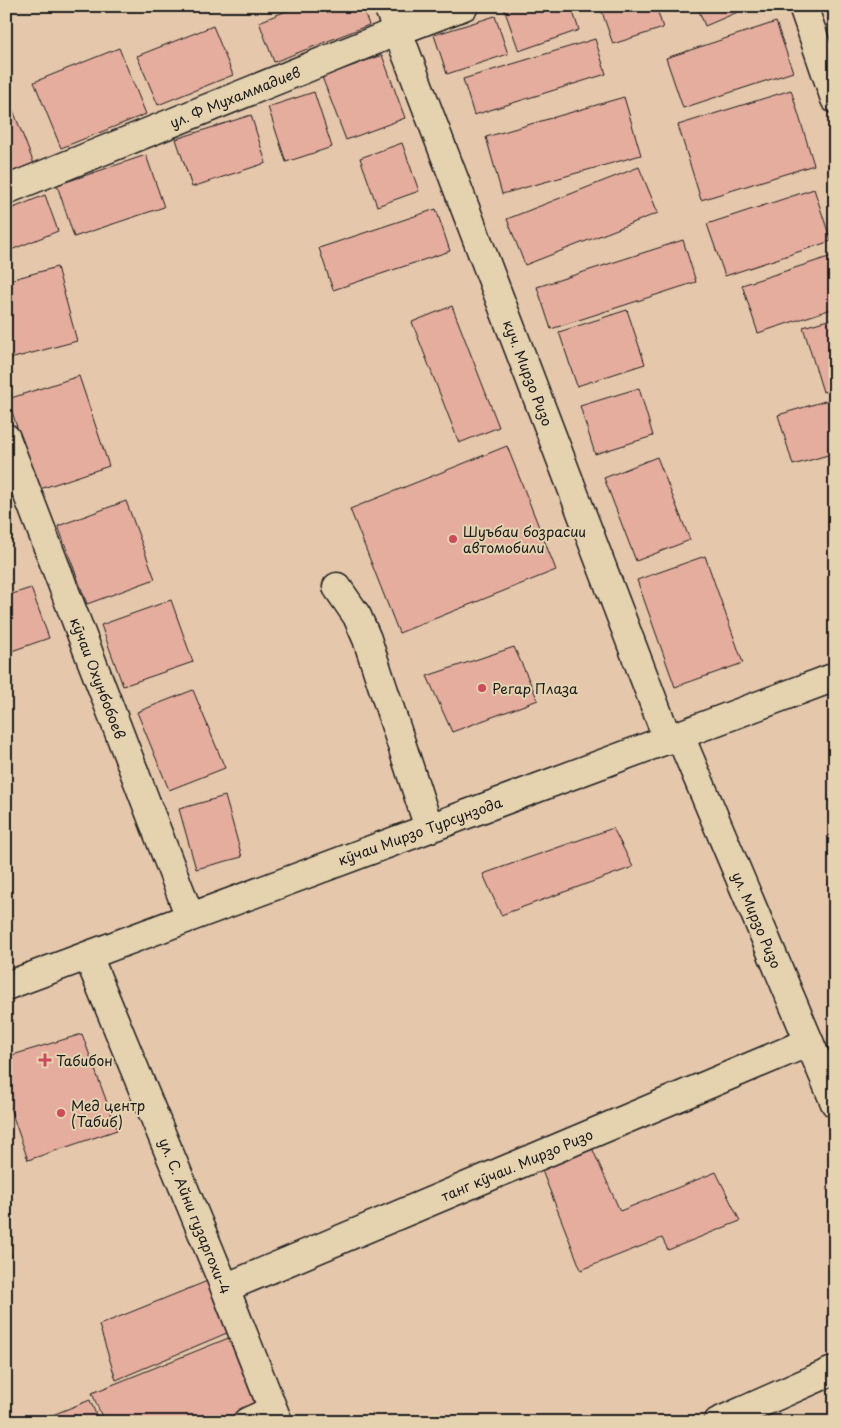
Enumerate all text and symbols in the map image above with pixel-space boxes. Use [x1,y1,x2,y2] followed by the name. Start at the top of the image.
[166,61,304,133] street label: ул. Ф Мухаммадиев
[498,317,558,429] street label: куч. Мирзо Ризо
[463,521,586,558] place label: Шуъбаи бозрасии автомобили
[447,533,459,545] marker: Шуъбаи бозрасии автомобили
[65,614,131,742] street label: кӯчаи Охунбобоев
[492,678,578,699] place label: Регар Плаза
[476,682,488,694] marker: Регар Плаза
[335,791,505,871] street label: кӯчаи Мирзо Турсунзода
[727,868,787,972] street label: ул. Мирзо Ризо
[56,1050,113,1071] place label: Табибон
[38,1053,52,1067] marker: Табибон
[71,1095,145,1132] place label: Мед центр (Табиб)
[55,1107,67,1119] marker: Мед центр (Табиб)
[438,1123,596,1207] street label: танг кӯчаи. Мирзо Ризо
[154,1135,236,1297] street label: ул. С. Айни гузаргохи-4

